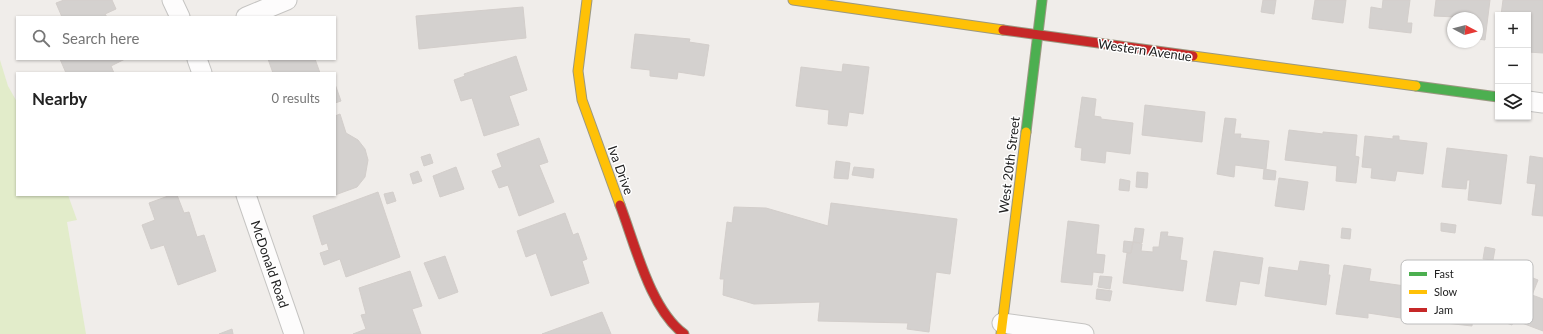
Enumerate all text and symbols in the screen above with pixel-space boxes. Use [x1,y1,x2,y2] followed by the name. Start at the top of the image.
[1447,12,1483,48] north arrow
[1495,12,1531,120] map controls
[1495,12,1531,48] button: +
[16,16,336,60] search box
[30,27,52,49] icon: search
[62,29,139,47] text: Search here
[1097,35,1193,65] street label: Western Avenue
[1495,48,1531,84] button: −
[1495,84,1531,120] button: layers
[32,88,87,109] text: Nearby
[272,90,320,106] text: 0 results
[995,115,1023,214] street label: West 20th Street
[605,143,637,197] street label: Iva Drive
[248,218,292,310] street label: McDonald Road
[1401,260,1533,324] legend
[1434,267,1454,280] text: Fast
[1434,285,1458,298] text: Slow
[1434,303,1453,316] text: Jam

